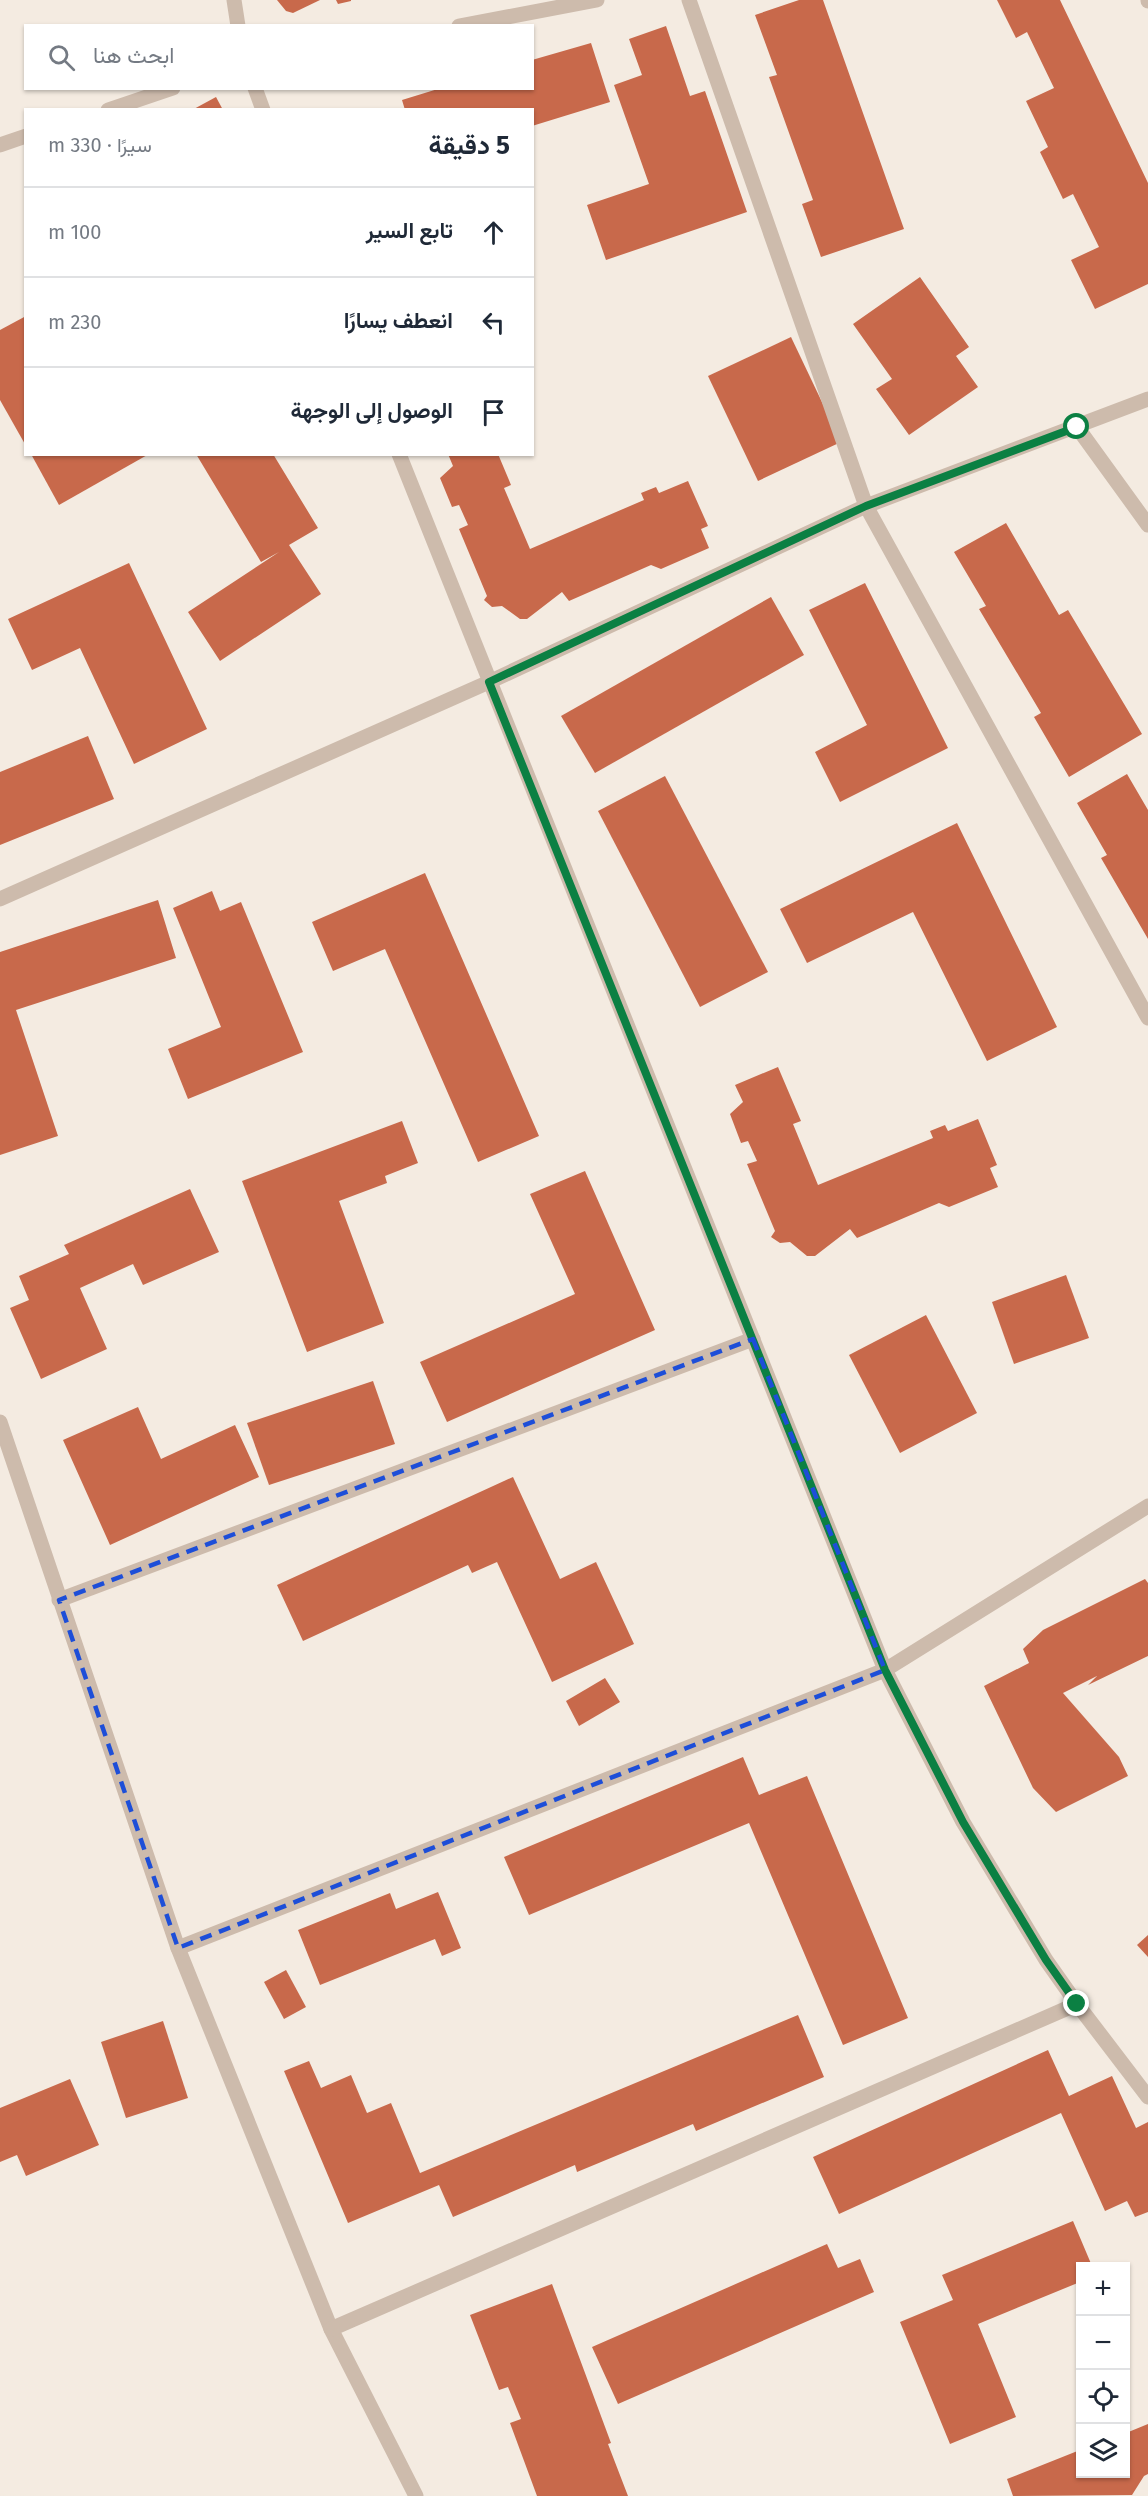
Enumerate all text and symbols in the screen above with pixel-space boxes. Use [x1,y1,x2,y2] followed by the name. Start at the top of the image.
[24,24,534,90] search box
[45,41,78,74] icon: search
[93,42,174,69] text: ابحث هنا
[429,130,510,161] text: 5 دقيقة
[48,133,152,157] text: سيرًا · 330 m
[477,216,510,249] icon: ahead
[366,217,453,244] text: تابع السير
[48,220,101,244] text: 100 m
[477,306,510,339] icon: left
[344,307,453,334] text: انعطف يسارًا
[48,310,101,334] text: 230 m
[477,396,510,429] icon: arrive
[290,397,453,424] text: الوصول إلى الوجهة
[1063,413,1089,439] route start
[1063,1990,1089,2016] route end
[1076,2262,1130,2478] map controls
[1076,2262,1130,2316] button: +
[1076,2316,1130,2370] button: −
[1076,2370,1130,2424] button: locate
[1076,2424,1130,2478] button: layers

